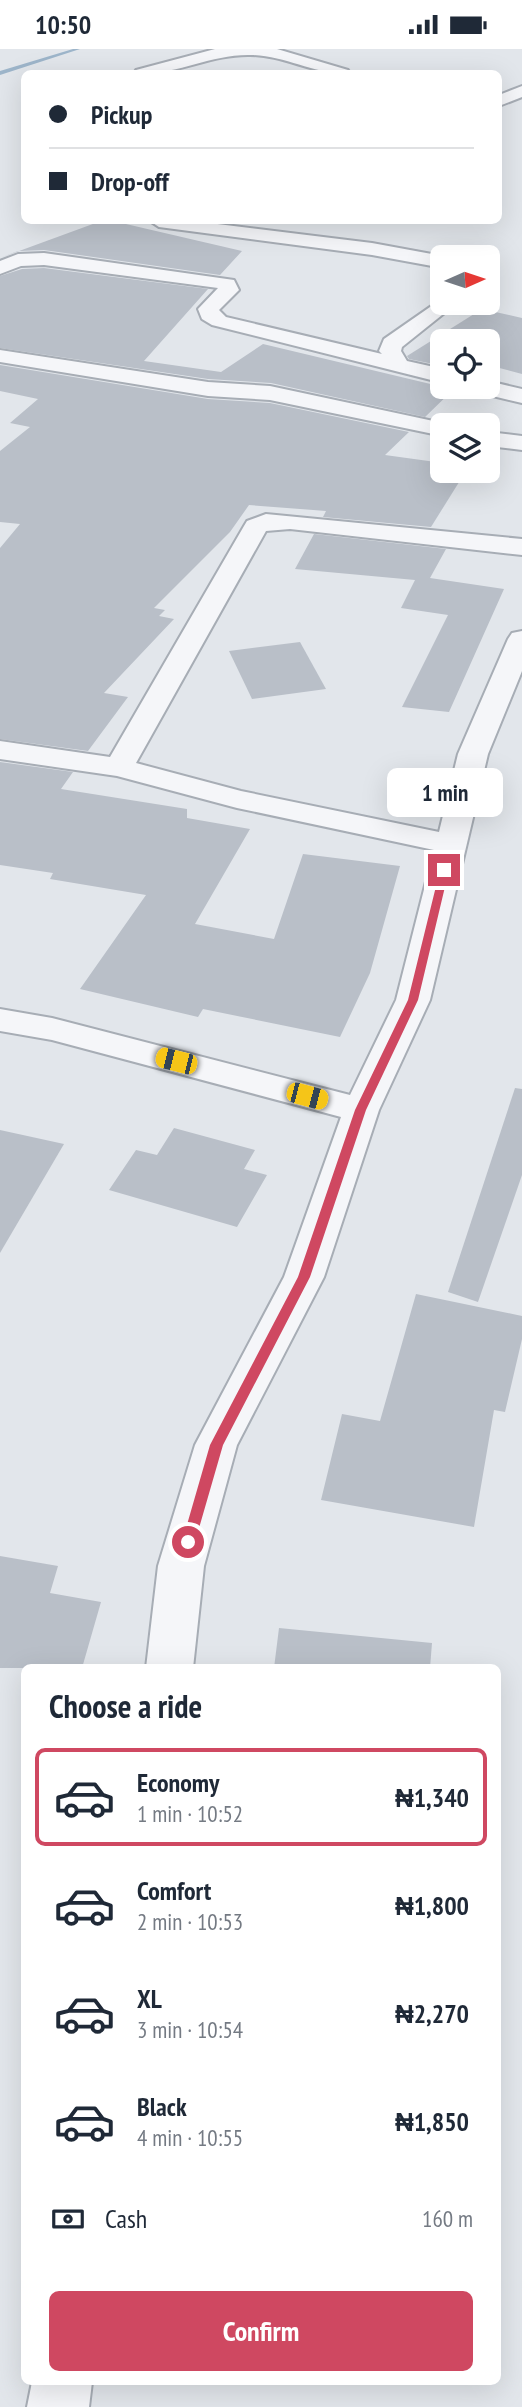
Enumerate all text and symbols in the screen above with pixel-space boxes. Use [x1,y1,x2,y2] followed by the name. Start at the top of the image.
[35,8,91,41] text: 10:50
[91,98,152,131] text: Pickup
[91,165,169,198] text: Drop-off
[430,245,500,315] north arrow
[430,245,500,483] map controls
[430,329,500,399] button: locate
[430,413,500,483] button: layers
[386,769,502,817] callout: 1 min
[422,778,468,807] text: 1 min
[428,854,460,886] route end
[154,1046,199,1076] car
[284,1080,331,1112] car
[172,1526,204,1558] route start
[49,1685,202,1727] text: Choose a ride
[53,1766,116,1829] icon: car
[137,1766,219,1799] text: Economy
[395,1781,469,1814] text: ₦1,340
[137,1799,243,1828] text: 1 min · 10:52
[53,1874,116,1937] icon: car
[137,1874,211,1907] text: Comfort
[395,1889,469,1922] text: ₦1,800
[137,1907,243,1936] text: 2 min · 10:53
[53,1982,116,2045] icon: car
[137,1982,162,2015] text: XL
[395,1997,469,2030] text: ₦2,270
[137,2015,243,2044] text: 3 min · 10:54
[53,2090,116,2153] icon: car
[137,2090,187,2123] text: Black
[395,2105,469,2138] text: ₦1,850
[137,2123,243,2152] text: 4 min · 10:55
[49,2200,87,2238] icon: cash
[105,2202,147,2235] text: Cash
[422,2204,473,2233] text: 160 m
[49,2291,473,2371] button: Confirm

